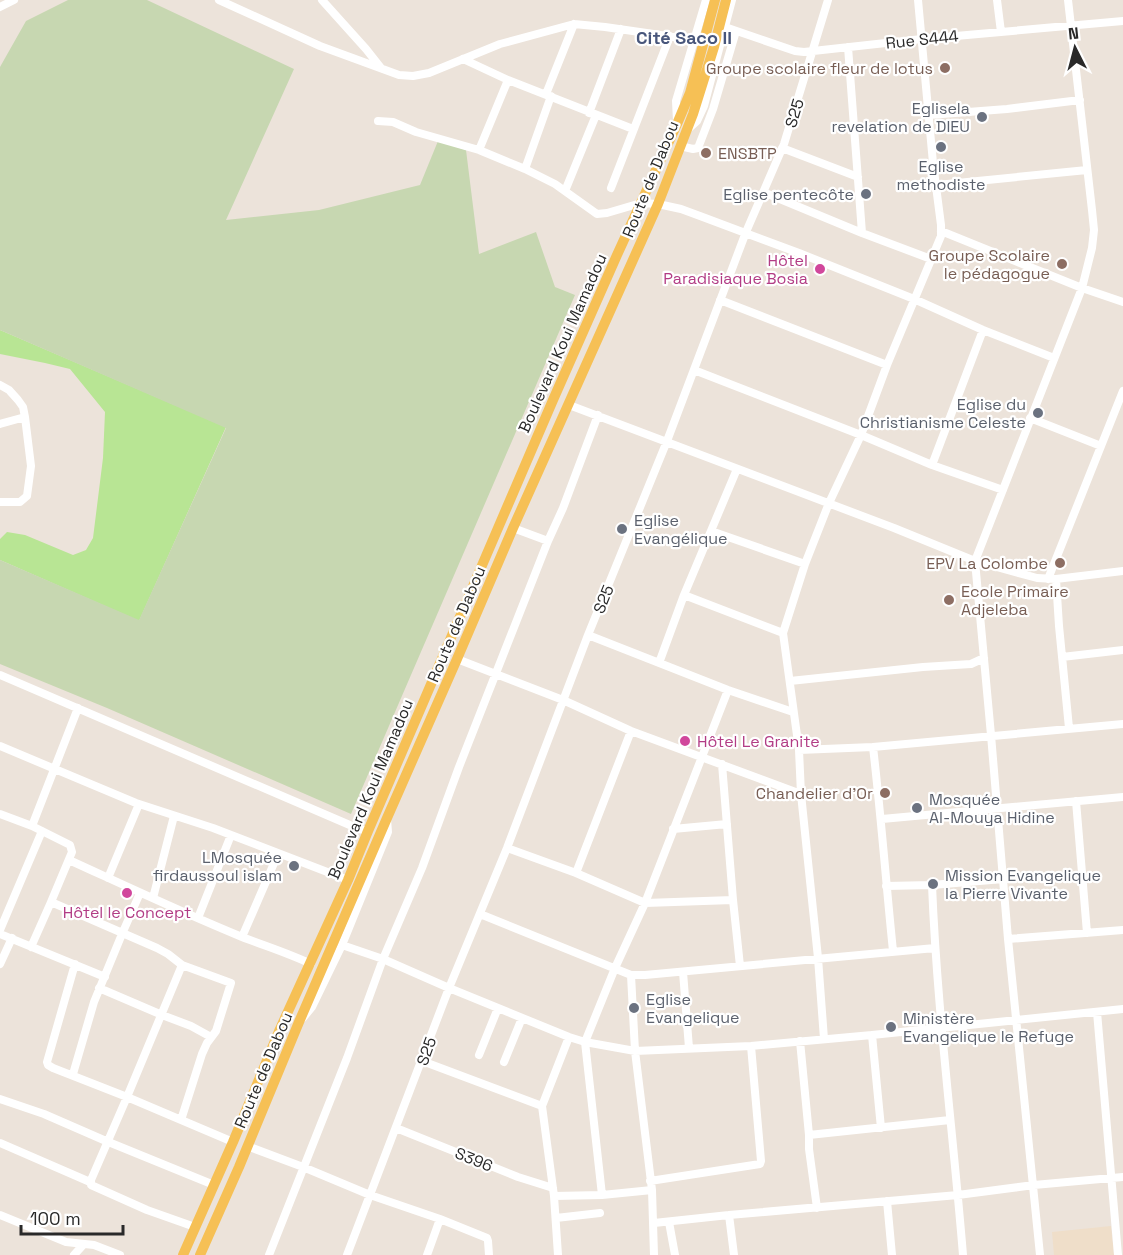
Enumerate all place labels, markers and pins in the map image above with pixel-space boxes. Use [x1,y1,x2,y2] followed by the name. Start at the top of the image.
[706,58,933,79] place label: Groupe scolaire fleur de lotus
[938,61,952,75] marker: Groupe scolaire fleur de lotus
[832,98,970,137] place label: Eglisela revelation de DIEU
[975,110,989,124] marker: Eglisela revelation de DIEU
[934,140,948,154] marker: Eglise methodiste
[718,143,777,164] place label: ENSBTP
[699,146,713,160] marker: ENSBTP
[897,156,986,195] place label: Eglise methodiste
[723,184,854,205] place label: Eglise pentecôte
[859,187,873,201] marker: Eglise pentecôte
[929,245,1050,284] place label: Groupe Scolaire le pédagogue
[663,250,808,289] place label: Hôtel Paradisiaque Bosia
[1055,257,1069,271] marker: Groupe Scolaire le pédagogue
[813,262,827,276] marker: Hôtel Paradisiaque Bosia
[860,394,1026,433] place label: Eglise du Christianisme Celeste
[1031,406,1045,420] marker: Eglise du Christianisme Celeste
[634,510,728,549] place label: Eglise Evangélique
[615,522,629,536] marker: Eglise Evangélique
[926,553,1048,574] place label: EPV La Colombe
[1053,556,1067,570] marker: EPV La Colombe
[961,581,1069,620] place label: Ecole Primaire Adjeleba
[942,593,956,607] marker: Ecole Primaire Adjeleba
[697,731,820,752] place label: Hôtel Le Granite
[678,734,692,748] marker: Hôtel Le Granite
[756,783,873,804] place label: Chandelier d'Or
[878,786,892,800] marker: Chandelier d'Or
[929,789,1055,828] place label: Mosquée Al-Mouya Hidine
[910,801,924,815] marker: Mosquée Al-Mouya Hidine
[153,847,282,886] place label: LMosquée firdaussoul islam
[287,859,301,873] marker: LMosquée firdaussoul islam
[945,865,1101,904] place label: Mission Evangelique la Pierre Vivante
[926,877,940,891] marker: Mission Evangelique la Pierre Vivante
[120,886,134,900] marker: Hôtel le Concept
[63,902,191,923] place label: Hôtel le Concept
[646,989,740,1028] place label: Eglise Evangelique
[627,1001,641,1015] marker: Eglise Evangelique
[903,1008,1074,1047] place label: Ministère Evangelique le Refuge
[884,1020,898,1034] marker: Ministère Evangelique le Refuge

